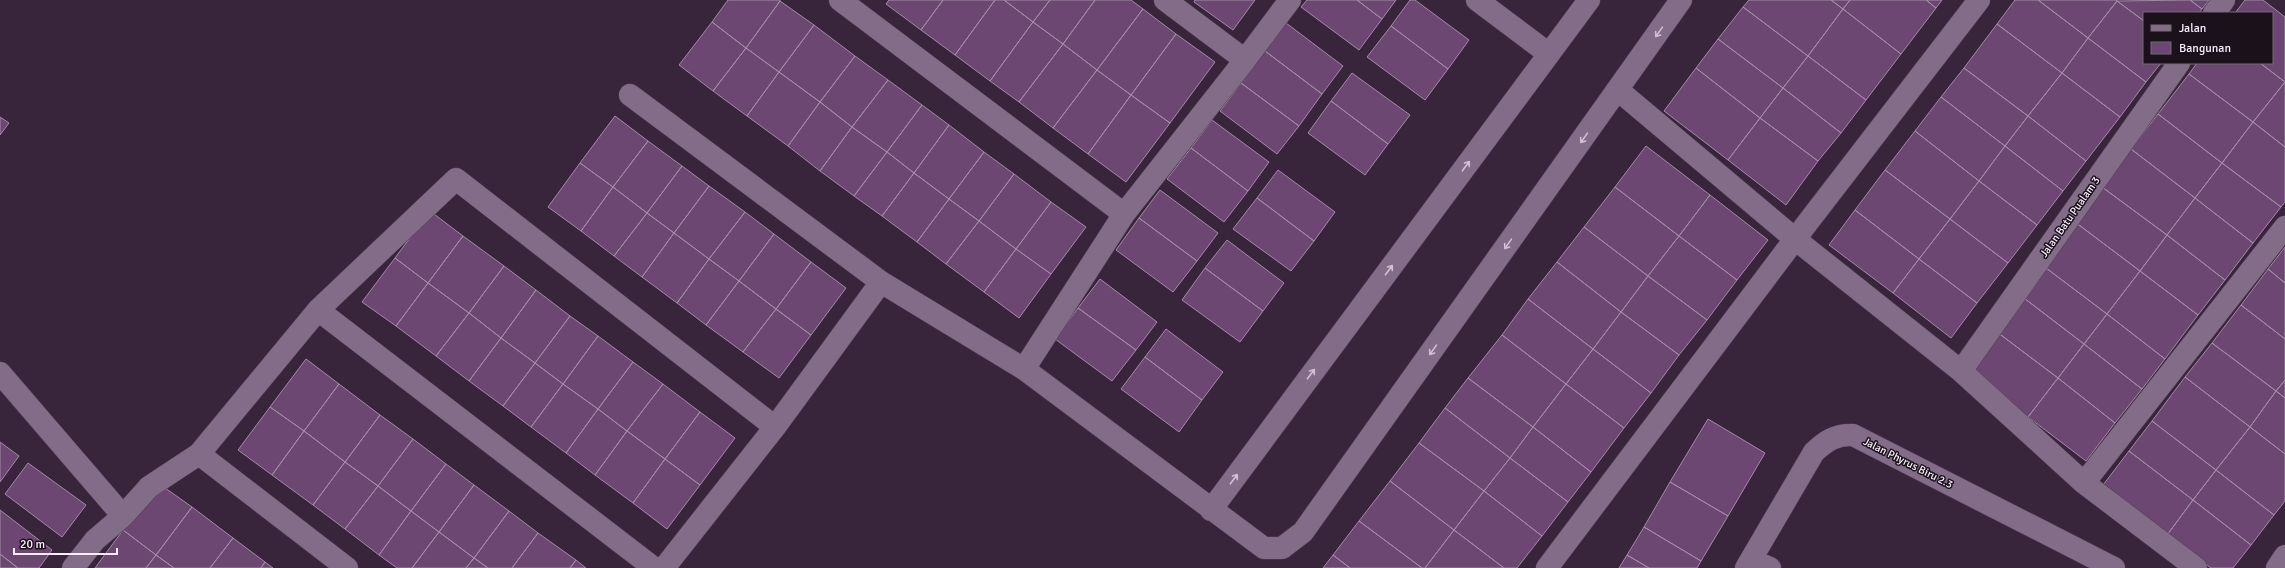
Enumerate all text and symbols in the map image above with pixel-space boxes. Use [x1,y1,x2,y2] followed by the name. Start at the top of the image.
[2143,12,2273,64] legend
[2179,21,2206,36] text: Jalan
[1655,26,1663,37] one-way arrow
[2179,41,2231,56] text: Bangunan
[1579,132,1588,143] one-way arrow
[1462,160,1471,171] one-way arrow
[2037,174,2103,260] street label: Jalan Batu Pualam 3
[1504,238,1512,249] one-way arrow
[1385,265,1393,276] one-way arrow
[1429,344,1437,355] one-way arrow
[1307,369,1316,380] one-way arrow
[1861,435,1955,491] street label: Jalan Phyrus Biru 2.3
[1230,473,1238,484] one-way arrow
[14,530,117,556] scale bar
[20,537,45,552] text: 20 m

